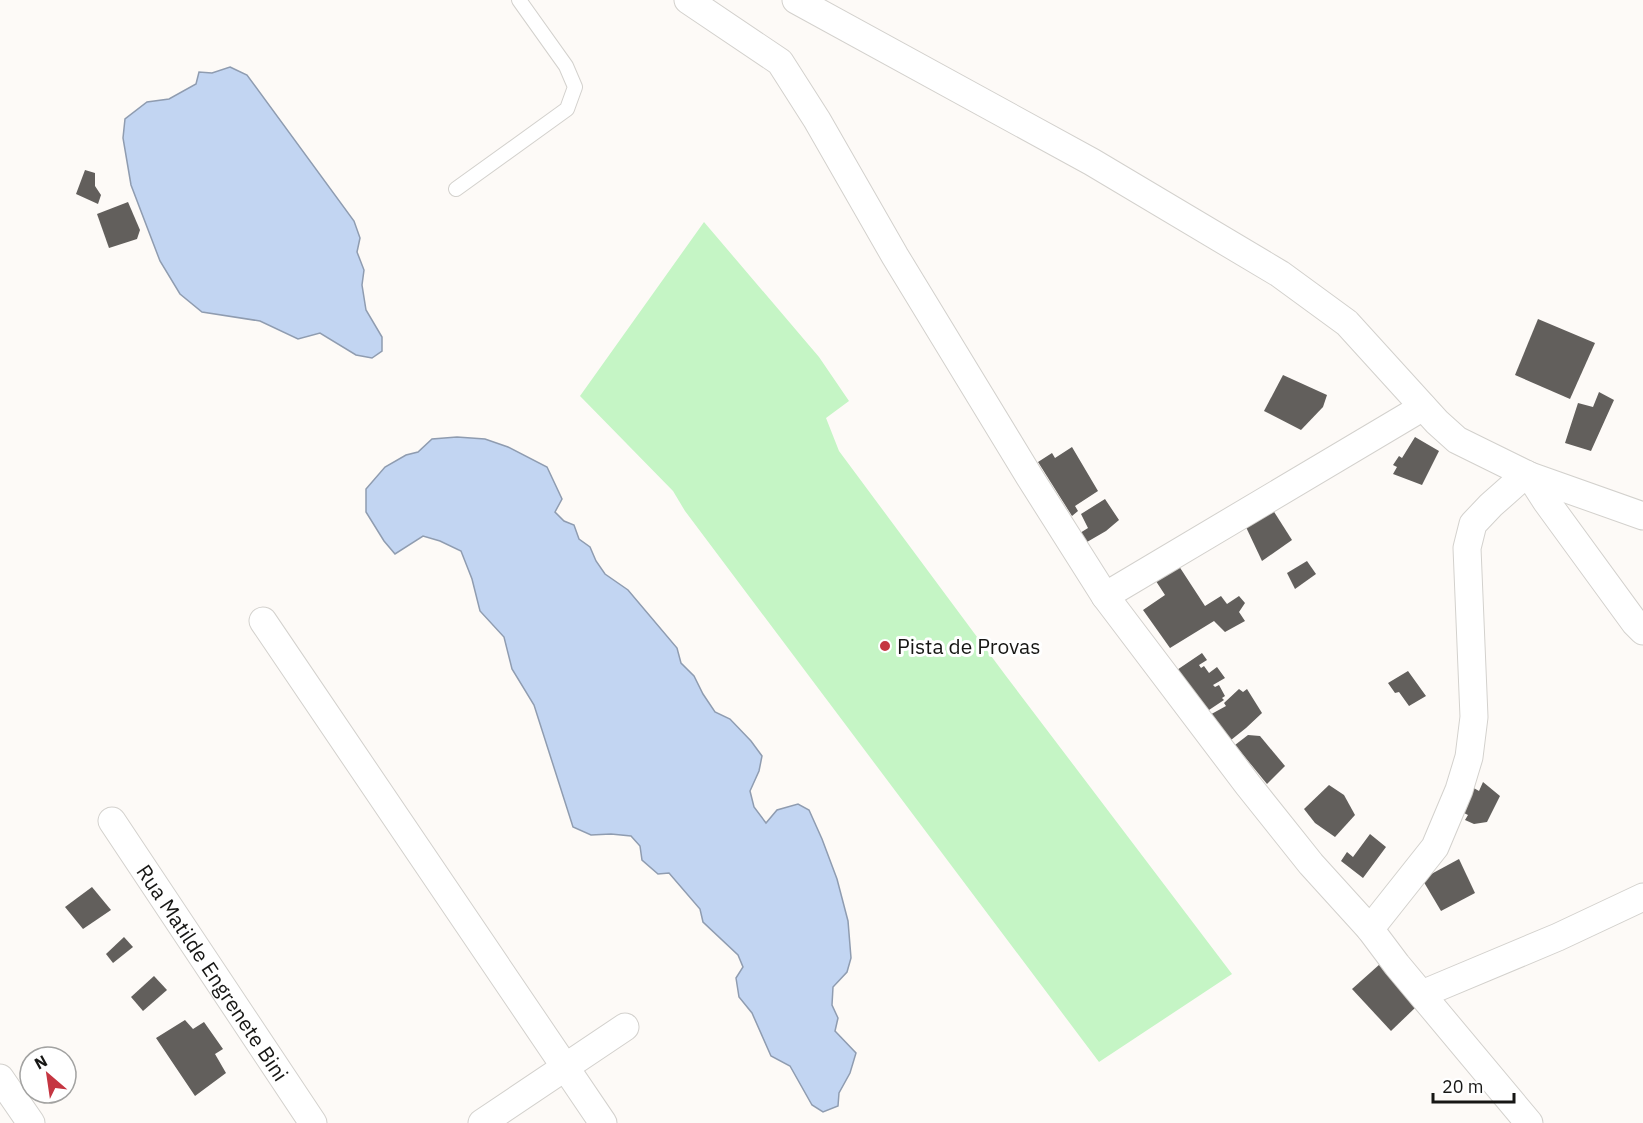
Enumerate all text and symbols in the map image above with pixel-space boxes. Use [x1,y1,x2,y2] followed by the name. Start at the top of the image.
[897,632,1041,660] place label: Pista de Provas
[878,639,892,653] marker: Pista de Provas
[131,859,295,1086] street label: Rua Matilde Engrenete Bini
[18,1045,78,1105] north arrow
[31,1050,51,1073] text: N
[1433,1066,1514,1104] scale bar
[1442,1075,1484,1098] text: 20 m

